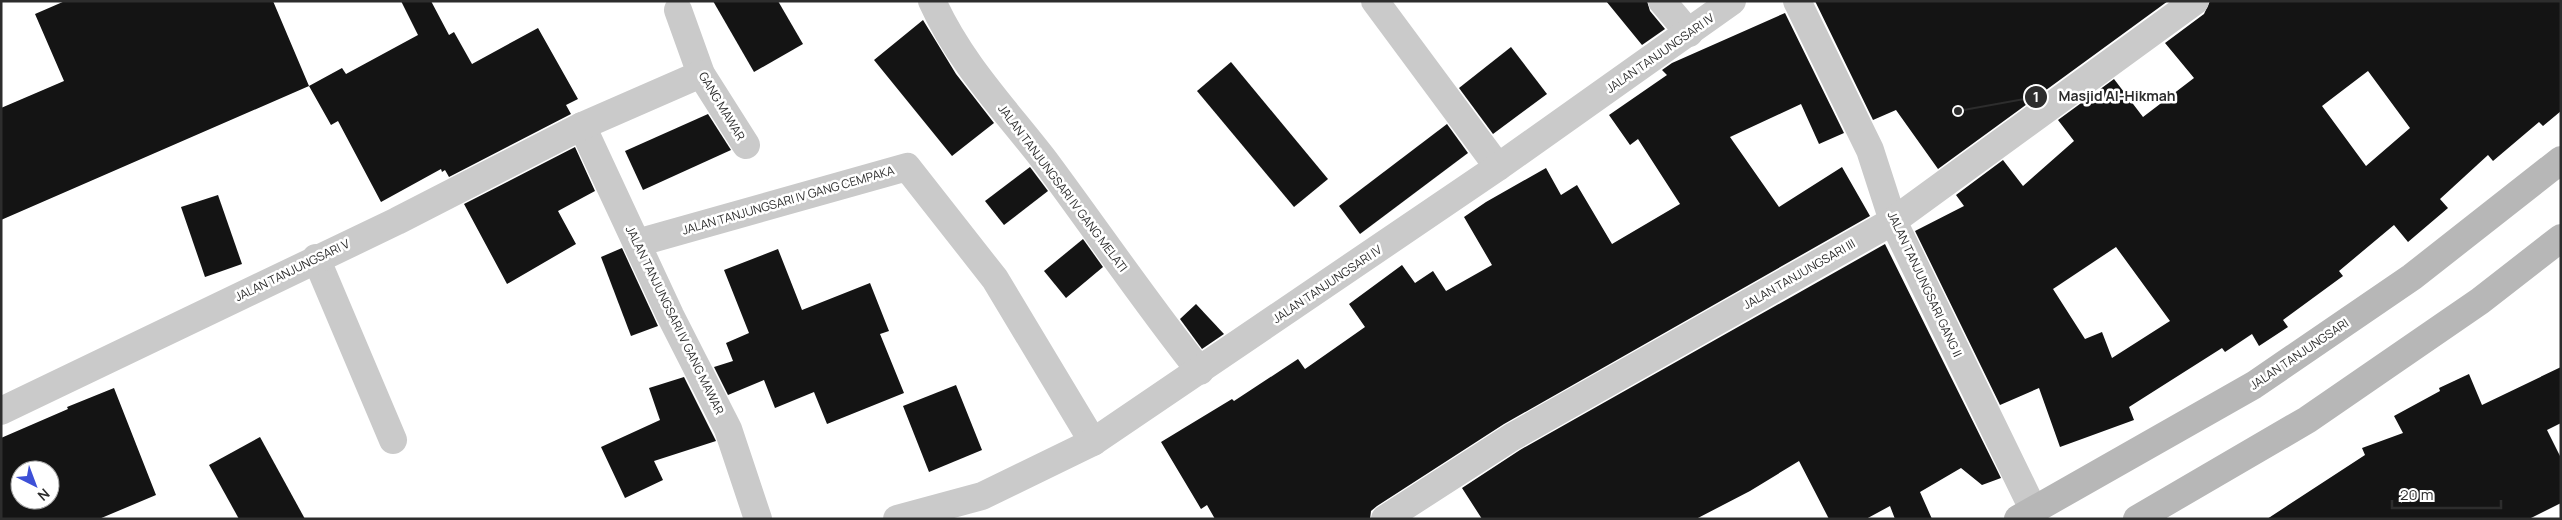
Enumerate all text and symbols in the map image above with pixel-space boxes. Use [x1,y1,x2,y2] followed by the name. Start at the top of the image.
[1603,9,1718,97] street label: JALAN TANJUNGSARI IV
[695,68,749,144] street label: GANG MAWAR
[2024,82,2186,111] callout: Masjid Al-Hikmah
[2033,86,2039,107] text: 1
[2058,86,2176,105] text: Masjid Al-Hikmah
[994,101,1132,275] street label: JALAN TANJUNGSARI IV GANG MELATI
[680,161,897,239] street label: JALAN TANJUNGSARI IV GANG CEMPAKA
[1884,208,1966,360] street label: JALAN TANJUNGSARI GANG II
[622,223,728,418] street label: JALAN TANJUNGSARI IV GANG MAWAR
[232,234,353,305] street label: JALAN TANJUNGSARI V
[1740,235,1858,313] street label: JALAN TANJUNGSARI III
[1269,241,1386,327] street label: JALAN TANJUNGSARI IV
[2246,315,2352,393] street label: JALAN TANJUNGSARI
[10,460,60,510] north arrow
[2392,478,2501,510] scale bar
[2400,484,2433,505] text: 20 m
[34,485,54,505] text: N

